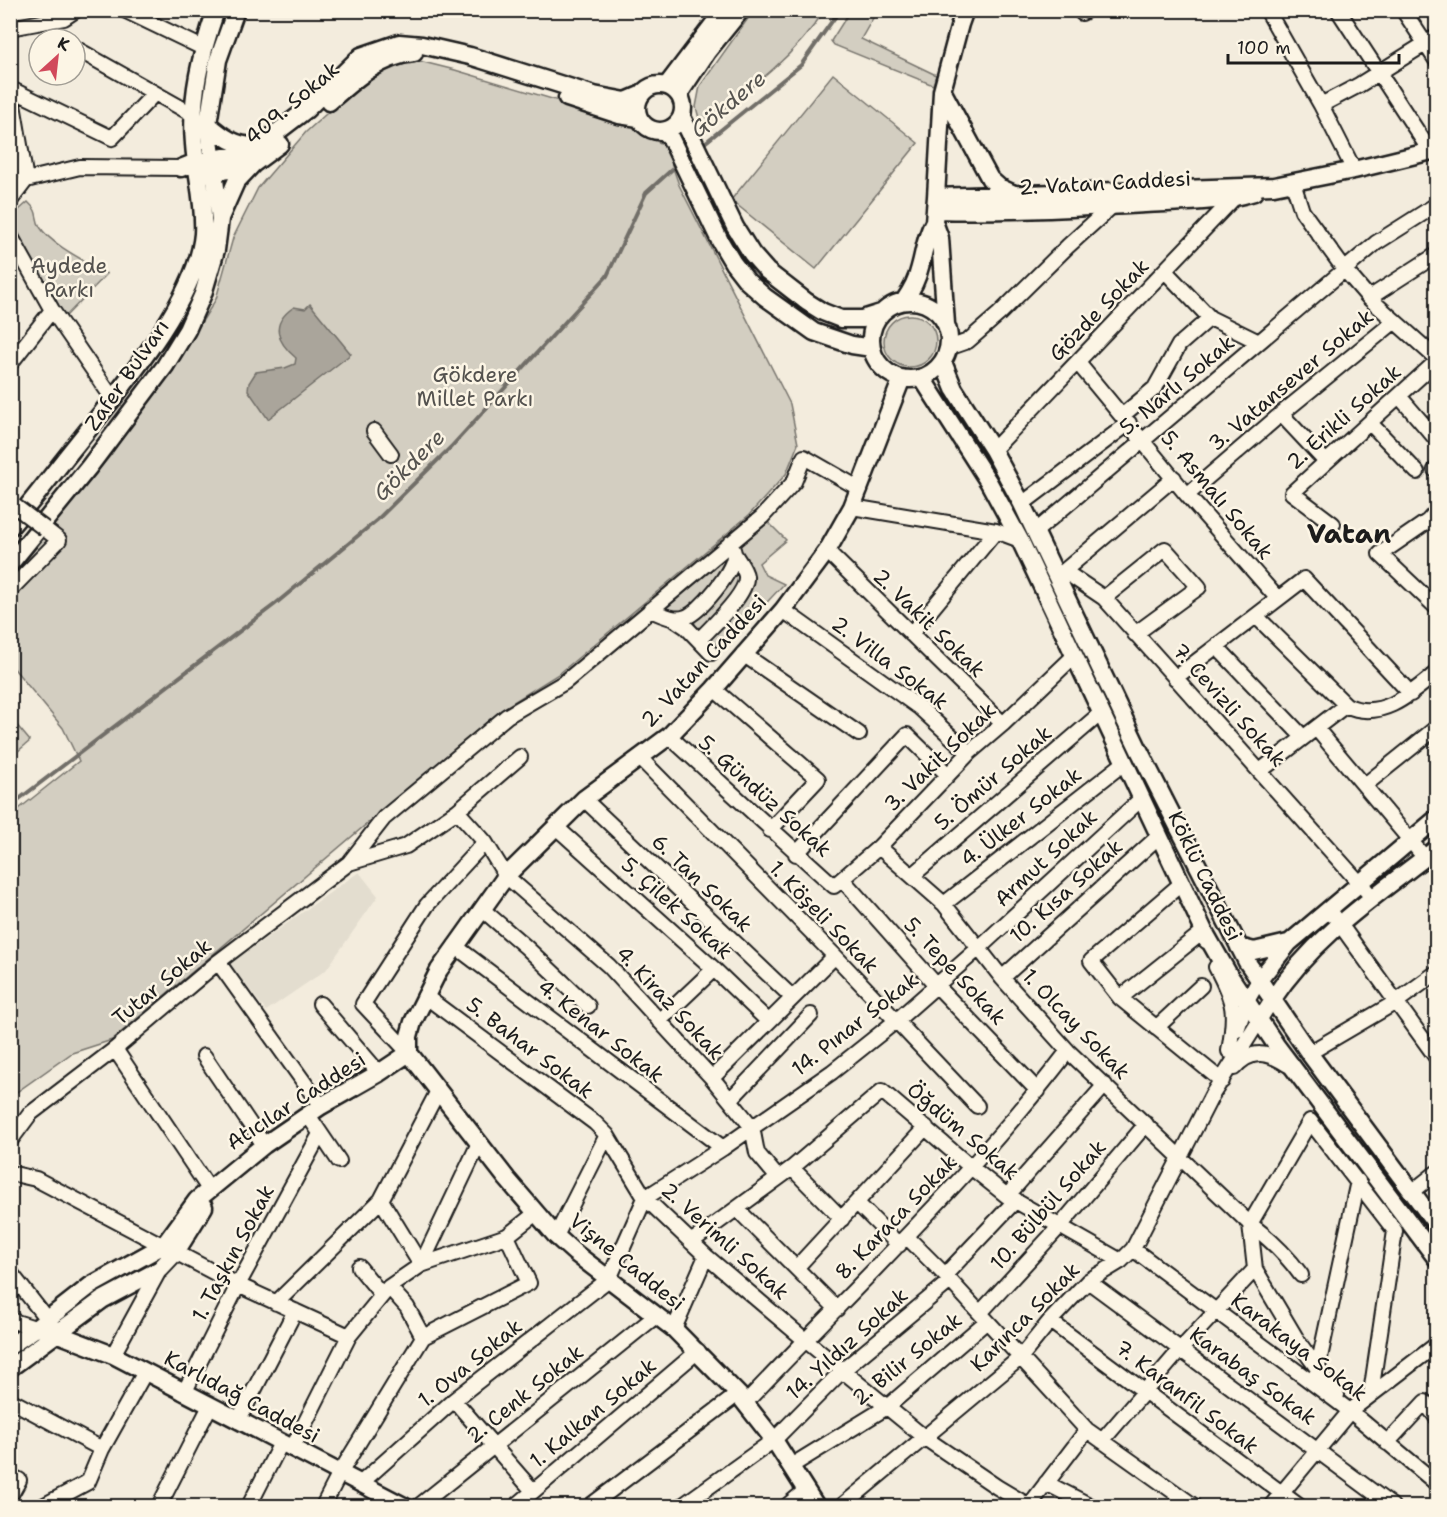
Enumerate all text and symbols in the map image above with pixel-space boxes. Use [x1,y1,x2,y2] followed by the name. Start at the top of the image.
[27,27,87,87] north arrow
[1228,27,1399,65] scale bar
[54,32,73,56] text: K
[1237,36,1291,60] text: 100 m
[239,55,345,151] street label: 409. Sokak
[684,64,772,144] water label: Gökdere
[1018,165,1192,201] street label: 2. Vatan Caddesi
[30,252,108,304] park label: Aydede Parkı
[1043,253,1155,367] street label: Gözde Sokak
[1203,303,1379,457] street label: 3. Vatansever Sokak
[78,314,176,436] street label: Zafer Bulvarı
[1114,329,1240,441] street label: 5. Narlı Sokak
[1281,358,1407,476] street label: 2. Erikli Sokak
[417,361,533,413] park label: Gökdere Millet Parkı
[367,423,451,507] water label: Gökdere
[1155,425,1279,565] street label: 5. Asmalı Sokak
[1307,515,1391,552] district label: Vatan
[867,562,991,684] street label: 2. Vakit Sokak
[635,588,773,734] street label: 2. Vatan Caddesi
[826,610,954,716] street label: 2. Villa Sokak
[1166,637,1292,773] street label: 7. Cevizli Sokak
[878,696,1002,818] street label: 3. Vakit Sokak
[928,719,1058,837] street label: 5. Ömür Sokak
[692,729,838,863] street label: 5. Gündüz Sokak
[955,761,1087,873] street label: 4. Ülker Sokak
[989,803,1103,913] street label: Armut Sokak
[1161,806,1249,946] street label: Köklü Caddesi
[645,828,759,938] street label: 6. Tan Sokak
[1003,833,1129,949] street label: 10. Kısa Sokak
[615,851,739,965] street label: 5. Çilek Sokak
[763,854,885,980] street label: 1. Köşeli Sokak
[898,911,1012,1031] street label: 5. Tepe Sokak
[106,932,218,1032] street label: Tutar Sokak
[610,940,730,1066] street label: 4. Kiraz Sokak
[1016,962,1136,1086] street label: 1. Olcay Sokak
[786,966,924,1082] street label: 14. Pınar Sokak
[532,973,670,1089] street label: 4. Kenar Sokak
[461,991,599,1105] street label: 5. Bahar Sokak
[221,1045,371,1157] street label: Atıcılar Caddesi
[901,1076,1025,1186] street label: Öğdüm Sokak
[984,1134,1112,1276] street label: 10. Bülbül Sokak
[829,1148,963,1286] street label: 8. Karaca Sokak
[655,1176,795,1306] street label: 2. Verimli Sokak
[185,1180,281,1326] street label: 1. Taşkın Sokak
[563,1207,691,1317] street label: Vişne Caddesi
[964,1256,1086,1378] street label: Karınca Sokak
[780,1282,914,1406] street label: 14. Yıldız Sokak
[1225,1286,1373,1408] street label: Karakaya Sokak
[846,1306,968,1412] street label: 2. Bilir Sokak
[412,1312,528,1414] street label: 1. Ova Sokak
[1184,1320,1322,1432] street label: Karabaş Sokak
[1109,1334,1265,1460] street label: 7. Karanfil Sokak
[461,1338,589,1450] street label: 2. Cenk Sokak
[159,1344,325,1450] street label: Karlıdağ Caddesi
[524,1352,662,1474] street label: 1. Kalkan Sokak

